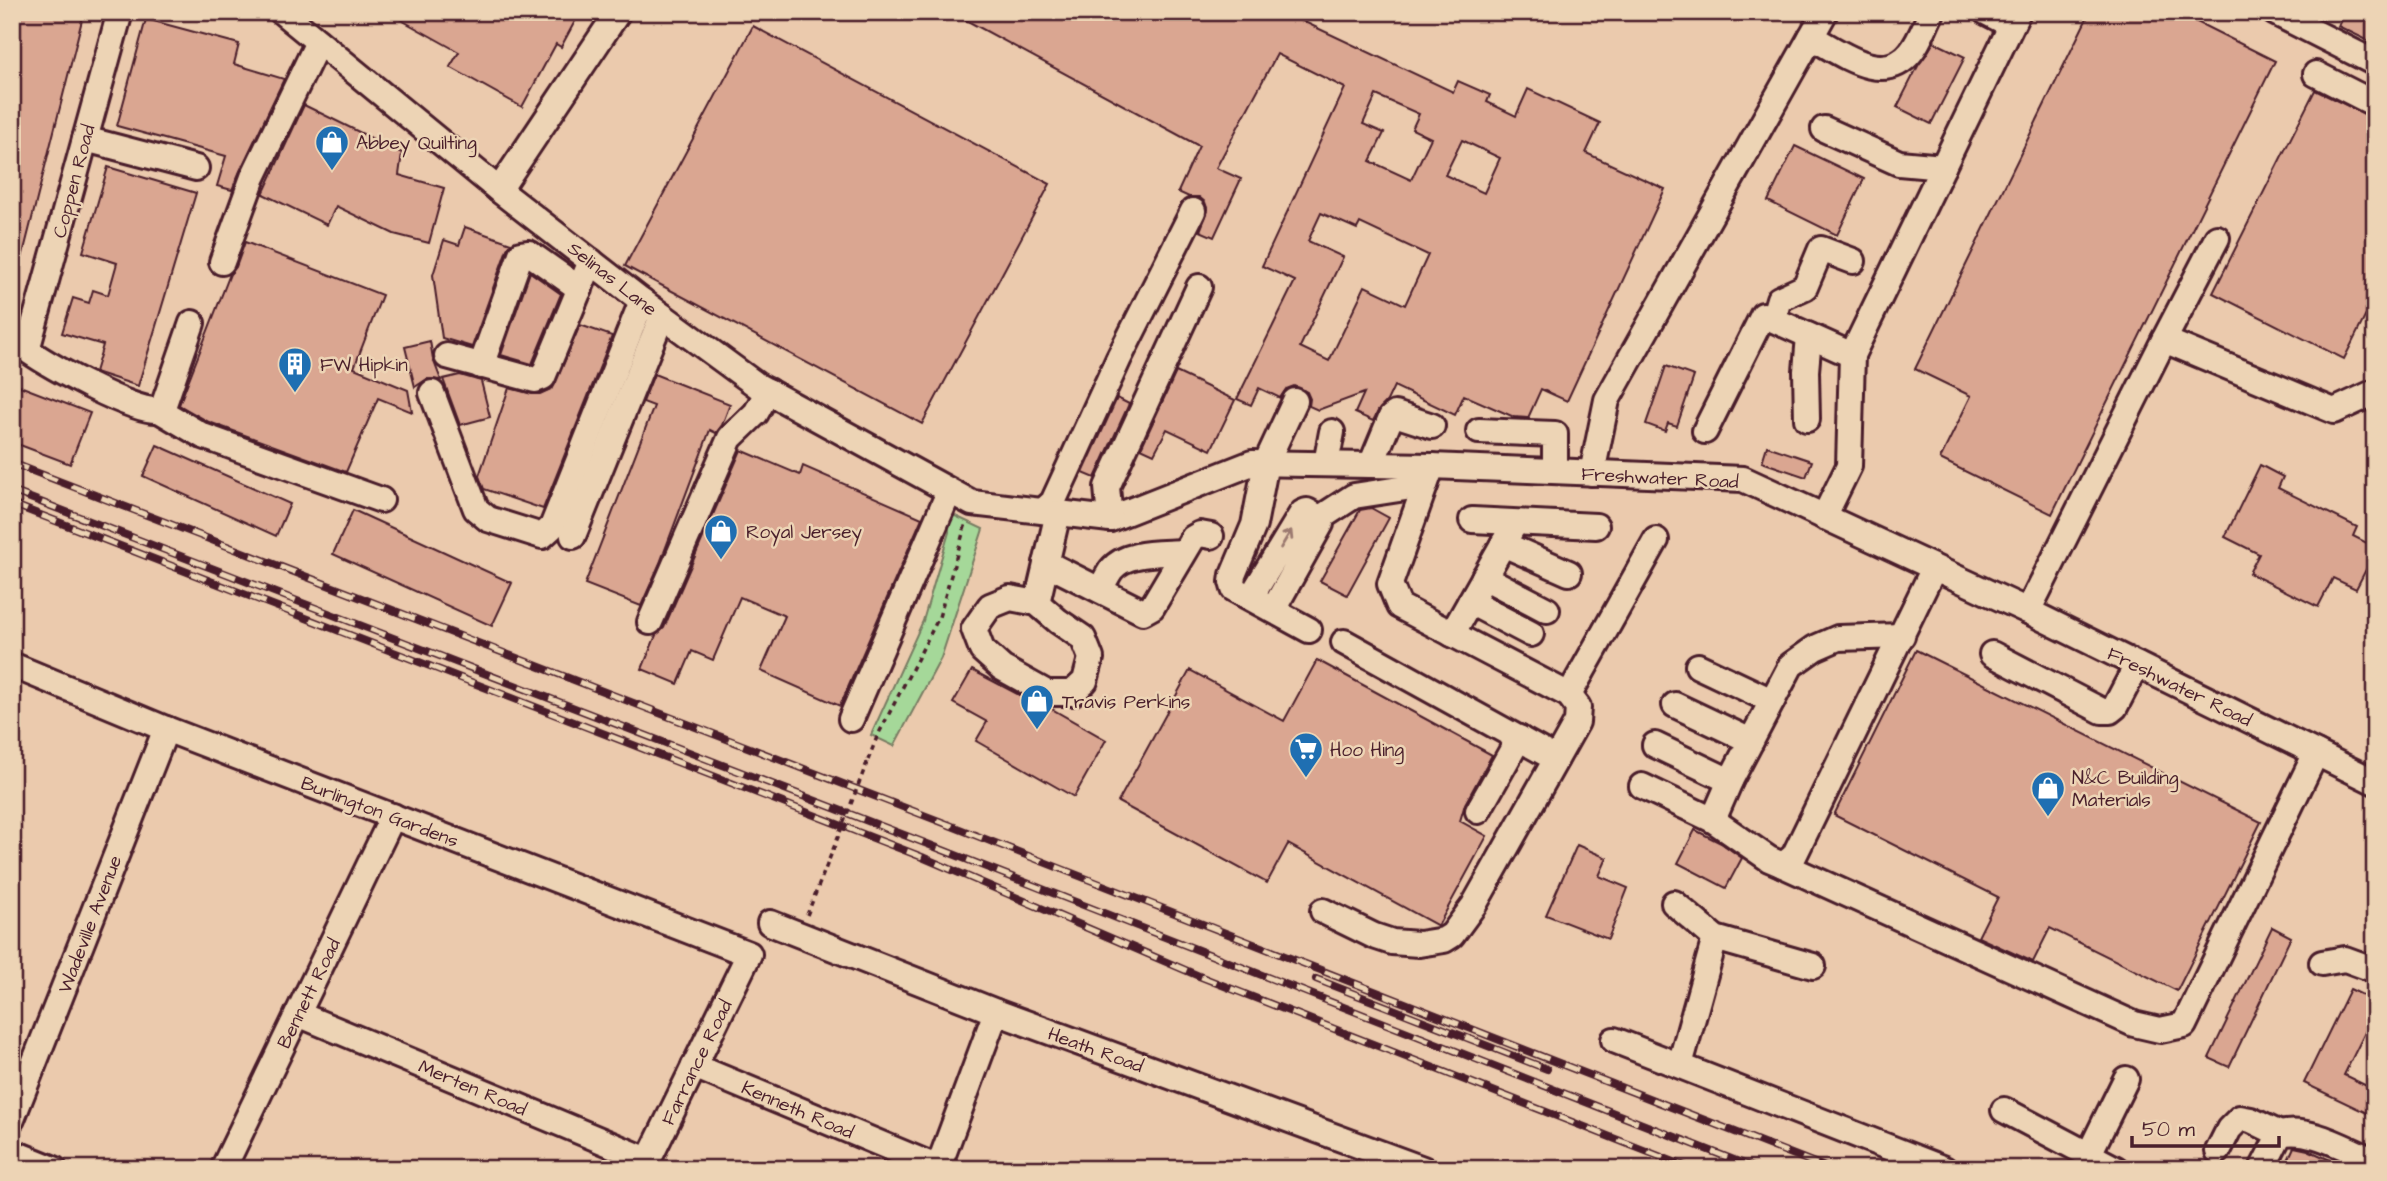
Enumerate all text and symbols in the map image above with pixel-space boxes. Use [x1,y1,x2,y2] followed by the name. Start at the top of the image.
[46,121,103,241] street label: Coppen Road
[313,123,351,172] shop icon: Abbey Quilting
[356,130,477,158] place label: Abbey Quilting
[562,236,663,323] street label: Selinas Lane
[276,345,314,394] building icon: FW Hipkin
[320,352,408,379] place label: FW Hipkin
[1581,461,1740,496] street label: Freshwater Road
[702,512,740,561] shop icon: Royal Jersey
[746,519,863,547] place label: Royal Jersey
[1280,530,1294,550] one-way arrow
[2103,641,2256,734] street label: Freshwater Road
[1018,682,1056,731] shop icon: Travis Perkins
[1062,689,1190,716] place label: Travis Perkins
[1287,730,1325,779] supermarket icon: Hoo Hing
[1330,737,1404,765] place label: Hoo Hing
[2072,765,2179,814] place label: N&C Building Materials
[2029,769,2067,818] shop icon: N&C Building Materials
[296,770,462,856] street label: Burlington Gardens
[52,852,129,997] street label: Wadeville Avenue
[271,934,348,1053] street label: Bennett Road
[655,995,740,1130] street label: Farrance Road
[1044,1021,1147,1080] street label: Heath Road
[414,1053,531,1123] street label: Merten Road
[737,1075,858,1146] street label: Kenneth Road
[2132,1104,2278,1148] scale bar
[2142,1115,2196,1144] text: 50 m

